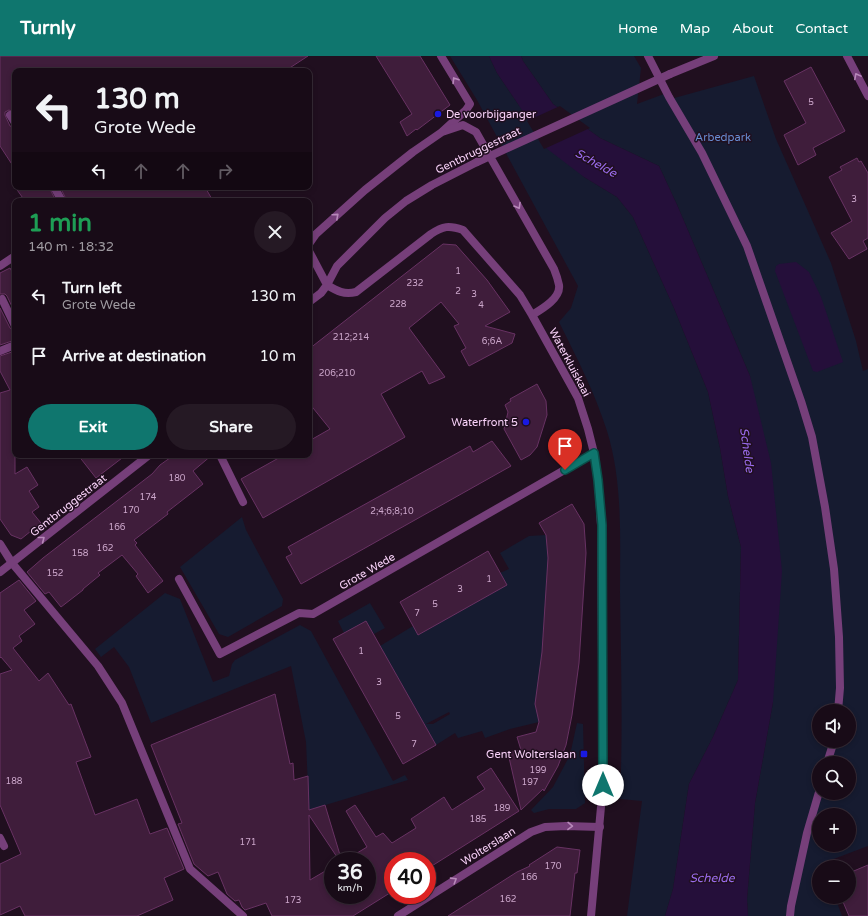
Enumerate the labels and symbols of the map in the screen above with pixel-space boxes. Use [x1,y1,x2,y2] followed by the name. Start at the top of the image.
[855,73,862,80] one-way arrow
[453,77,460,84] one-way arrow
[808,97,814,108] house number: 5
[446,108,537,121] place label: De voorbijganger
[433,109,443,119] marker: De voorbijganger
[433,124,523,177] street label: Gentbruggestraat
[695,131,751,144] park label: Arbedpark
[573,146,620,181] water label: Schelde
[851,194,857,205] house number: 3
[513,202,520,209] one-way arrow
[331,214,338,221] one-way arrow
[455,266,461,277] house number: 1
[407,278,423,289] house number: 232
[455,286,461,297] house number: 2
[471,289,477,300] house number: 3
[390,299,407,310] house number: 228
[478,300,484,311] house number: 4
[546,326,593,399] street label: Waterkluiskaai
[333,332,369,343] house number: 212;214
[482,336,502,347] house number: 6;6A
[319,368,355,379] house number: 206;210
[451,416,518,429] place label: Waterfront 5
[521,417,531,427] marker: Waterfront 5
[737,427,757,475] water label: Schelde
[548,429,582,470] pin
[28,472,109,539] street label: Gentbruggestraat
[169,473,186,484] house number: 180
[140,492,157,503] house number: 174
[123,505,140,516] house number: 170
[370,506,414,517] house number: 2;4;6;8;10
[109,522,126,533] house number: 166
[38,537,45,544] one-way arrow
[97,543,113,554] house number: 162
[72,548,89,559] house number: 158
[337,550,397,593] street label: Grote Wede
[47,568,63,579] house number: 152
[486,574,492,585] house number: 1
[457,584,463,595] house number: 3
[432,599,438,610] house number: 5
[414,608,420,619] house number: 7
[358,646,364,657] house number: 1
[376,677,382,688] house number: 3
[395,711,401,722] house number: 5
[411,739,417,750] house number: 7
[486,748,576,761] place label: Gent Wolterslaan
[579,749,589,759] marker: Gent Wolterslaan
[582,764,624,806] position arrow
[530,765,547,776] house number: 199
[6,776,23,787] house number: 188
[522,777,539,788] house number: 197
[494,803,511,814] house number: 189
[470,814,487,825] house number: 185
[567,822,573,831] one-way arrow
[459,825,518,868] street label: Wolterslaan
[240,837,256,848] house number: 171
[384,852,436,904] speed limit sign: 40
[545,861,562,872] house number: 170
[689,871,736,885] water label: Schelde
[521,872,538,883] house number: 166
[450,878,457,885] one-way arrow
[500,894,516,905] house number: 162
[285,895,301,906] house number: 173

